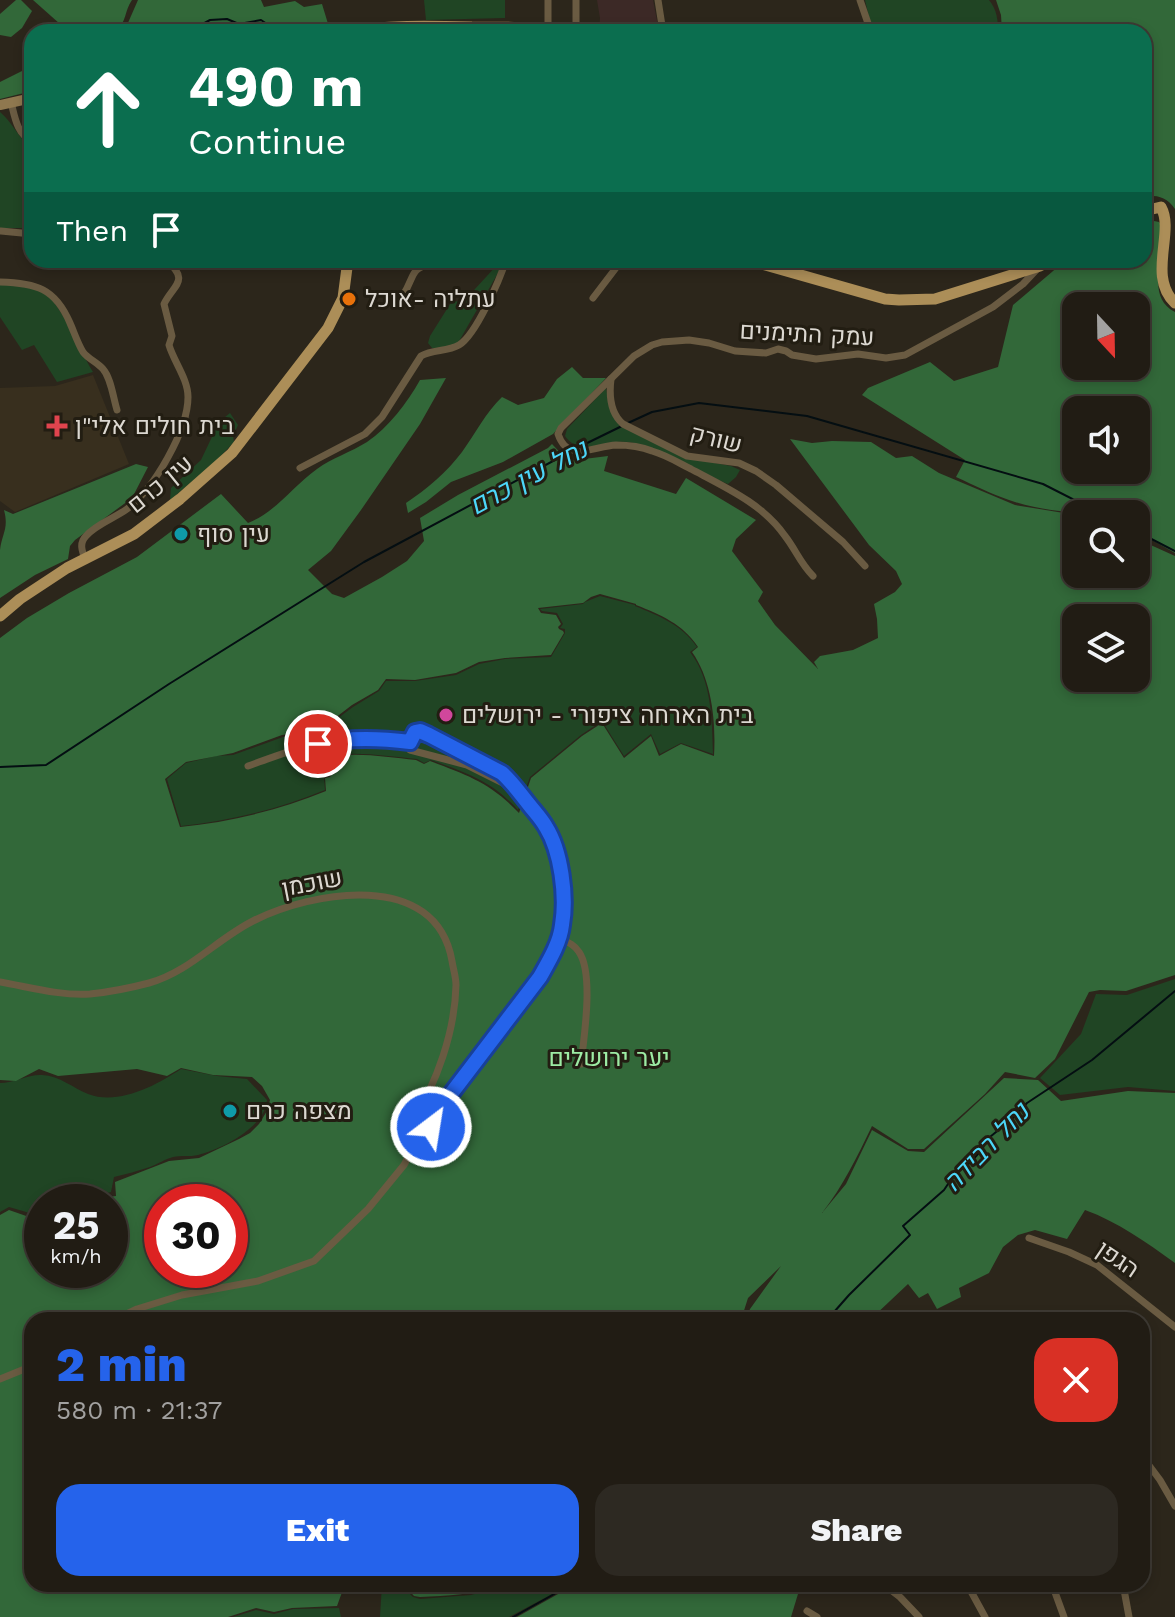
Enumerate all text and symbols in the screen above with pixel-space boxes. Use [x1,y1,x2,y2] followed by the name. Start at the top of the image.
[188,54,363,120] text: 490 m
[56,56,160,160] icon: ahead
[188,121,346,163] text: Continue
[144,208,188,252] icon: arrive
[56,213,128,248] text: Then
[365,285,496,313] place label: עתליה -אוכל
[340,290,358,308] marker: עתליה -אוכל
[1062,292,1150,380] north arrow
[1062,292,1150,692] map controls
[739,316,875,352] street label: עמק התימנים
[1062,396,1150,484] button: sound
[75,412,235,440] place label: בית חולים אלי"ן
[46,415,68,437] marker: בית חולים אלי"ן
[687,419,745,459] street label: שורק
[464,433,594,521] water label: נחל עין כרם
[122,449,198,519] street label: עין כרם
[1062,500,1150,588] button: search
[197,520,270,548] place label: עין סוף
[172,525,190,543] marker: עין סוף
[1062,604,1150,692] button: layers
[462,701,754,729] place label: בית הארחה ציפורי - ירושלים
[437,706,455,724] marker: בית הארחה ציפורי - ירושלים
[284,710,352,778] pin
[296,722,340,766] icon: arrive
[279,863,345,903] street label: שוכמן
[548,1044,670,1072] park label: יער ירושלים
[389,1085,473,1169] position arrow
[937,1096,1036,1197] water label: נחל רבידה
[246,1097,352,1125] place label: מצפה כרם
[221,1102,239,1120] marker: מצפה כרם
[144,1184,248,1288] speed limit sign: 30
[52,1202,100,1249] text: 25
[1091,1235,1145,1283] street label: הגפן
[50,1244,102,1268] text: km/h
[56,1336,187,1393] text: 2 min
[1034,1338,1118,1422] button: close
[56,1395,222,1425] text: 580 m · 21:37
[56,1484,579,1576] button: Exit
[595,1484,1118,1576] button: Share

